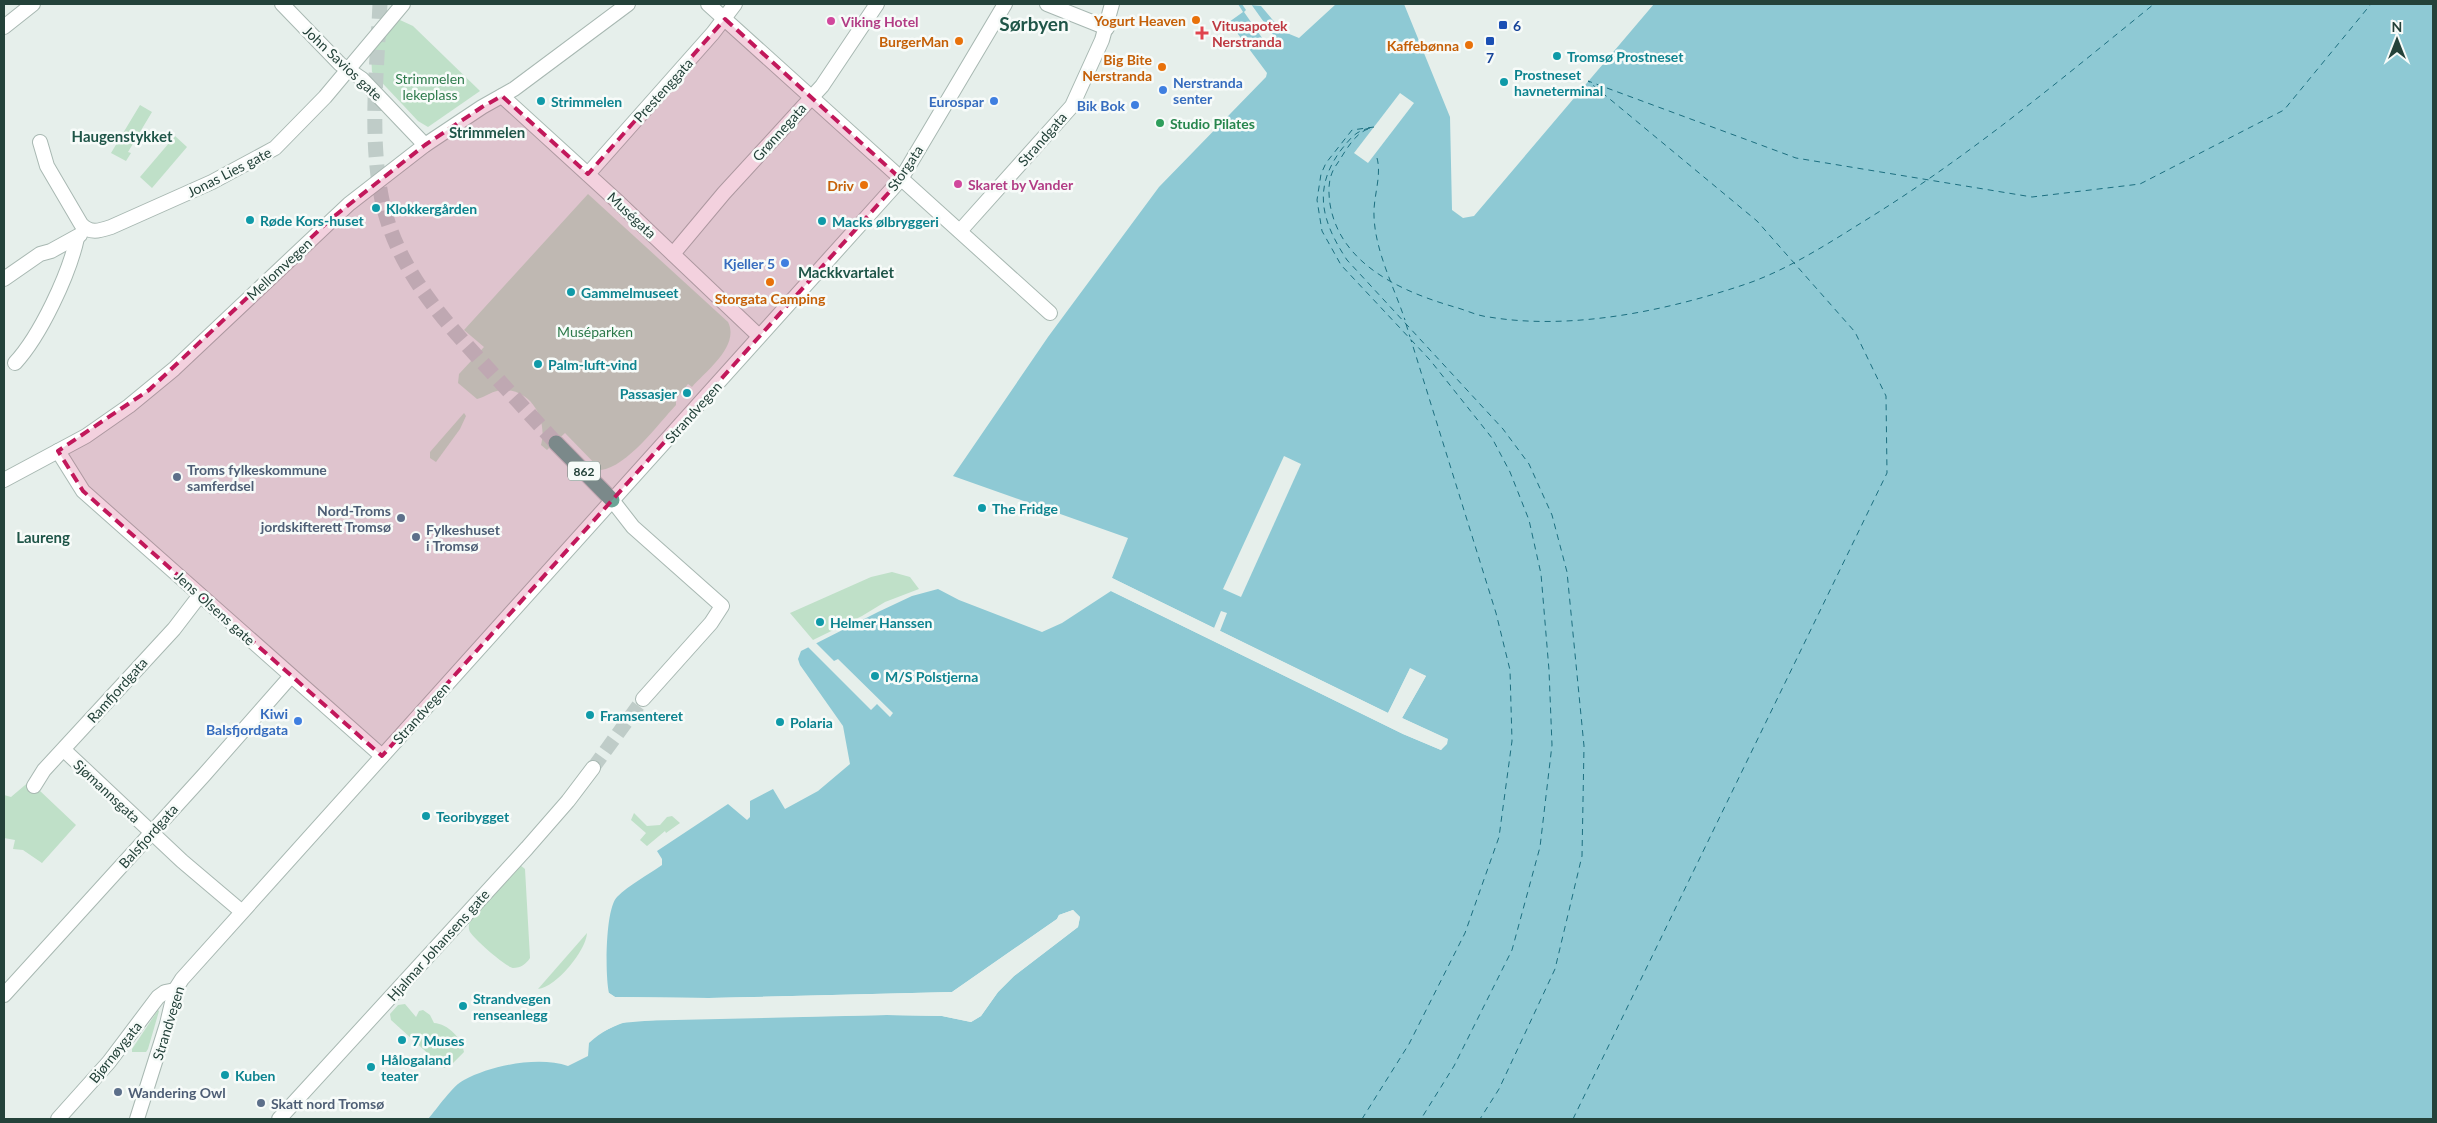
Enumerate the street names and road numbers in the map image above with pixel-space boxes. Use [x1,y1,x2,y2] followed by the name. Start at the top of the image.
[300,22,386,104] street label: John Savios gate
[630,55,696,125] street label: Prestenggata
[749,100,809,164] street label: Grønnegata
[1014,108,1070,169] street label: Strandgata
[884,142,926,194] street label: Storgata
[184,144,274,200] street label: Jonas Lies gate
[604,188,660,242] street label: Muségata
[243,235,315,303] street label: Mellomvegen
[661,378,725,446] street label: Strandvegen
[568,462,600,481] road number: 862
[171,567,259,649] street label: Jens Olsens gate
[83,654,151,726] street label: Ramfjordgata
[389,679,453,747] street label: Strandvegen
[70,756,144,826] street label: Sjømannsgata
[115,801,181,871] street label: Balsfjordgata
[383,886,493,1004] street label: Hjalmar Johansens gate
[149,984,187,1062] street label: Strandvegen
[85,1018,145,1086] street label: Bjørnøygata

